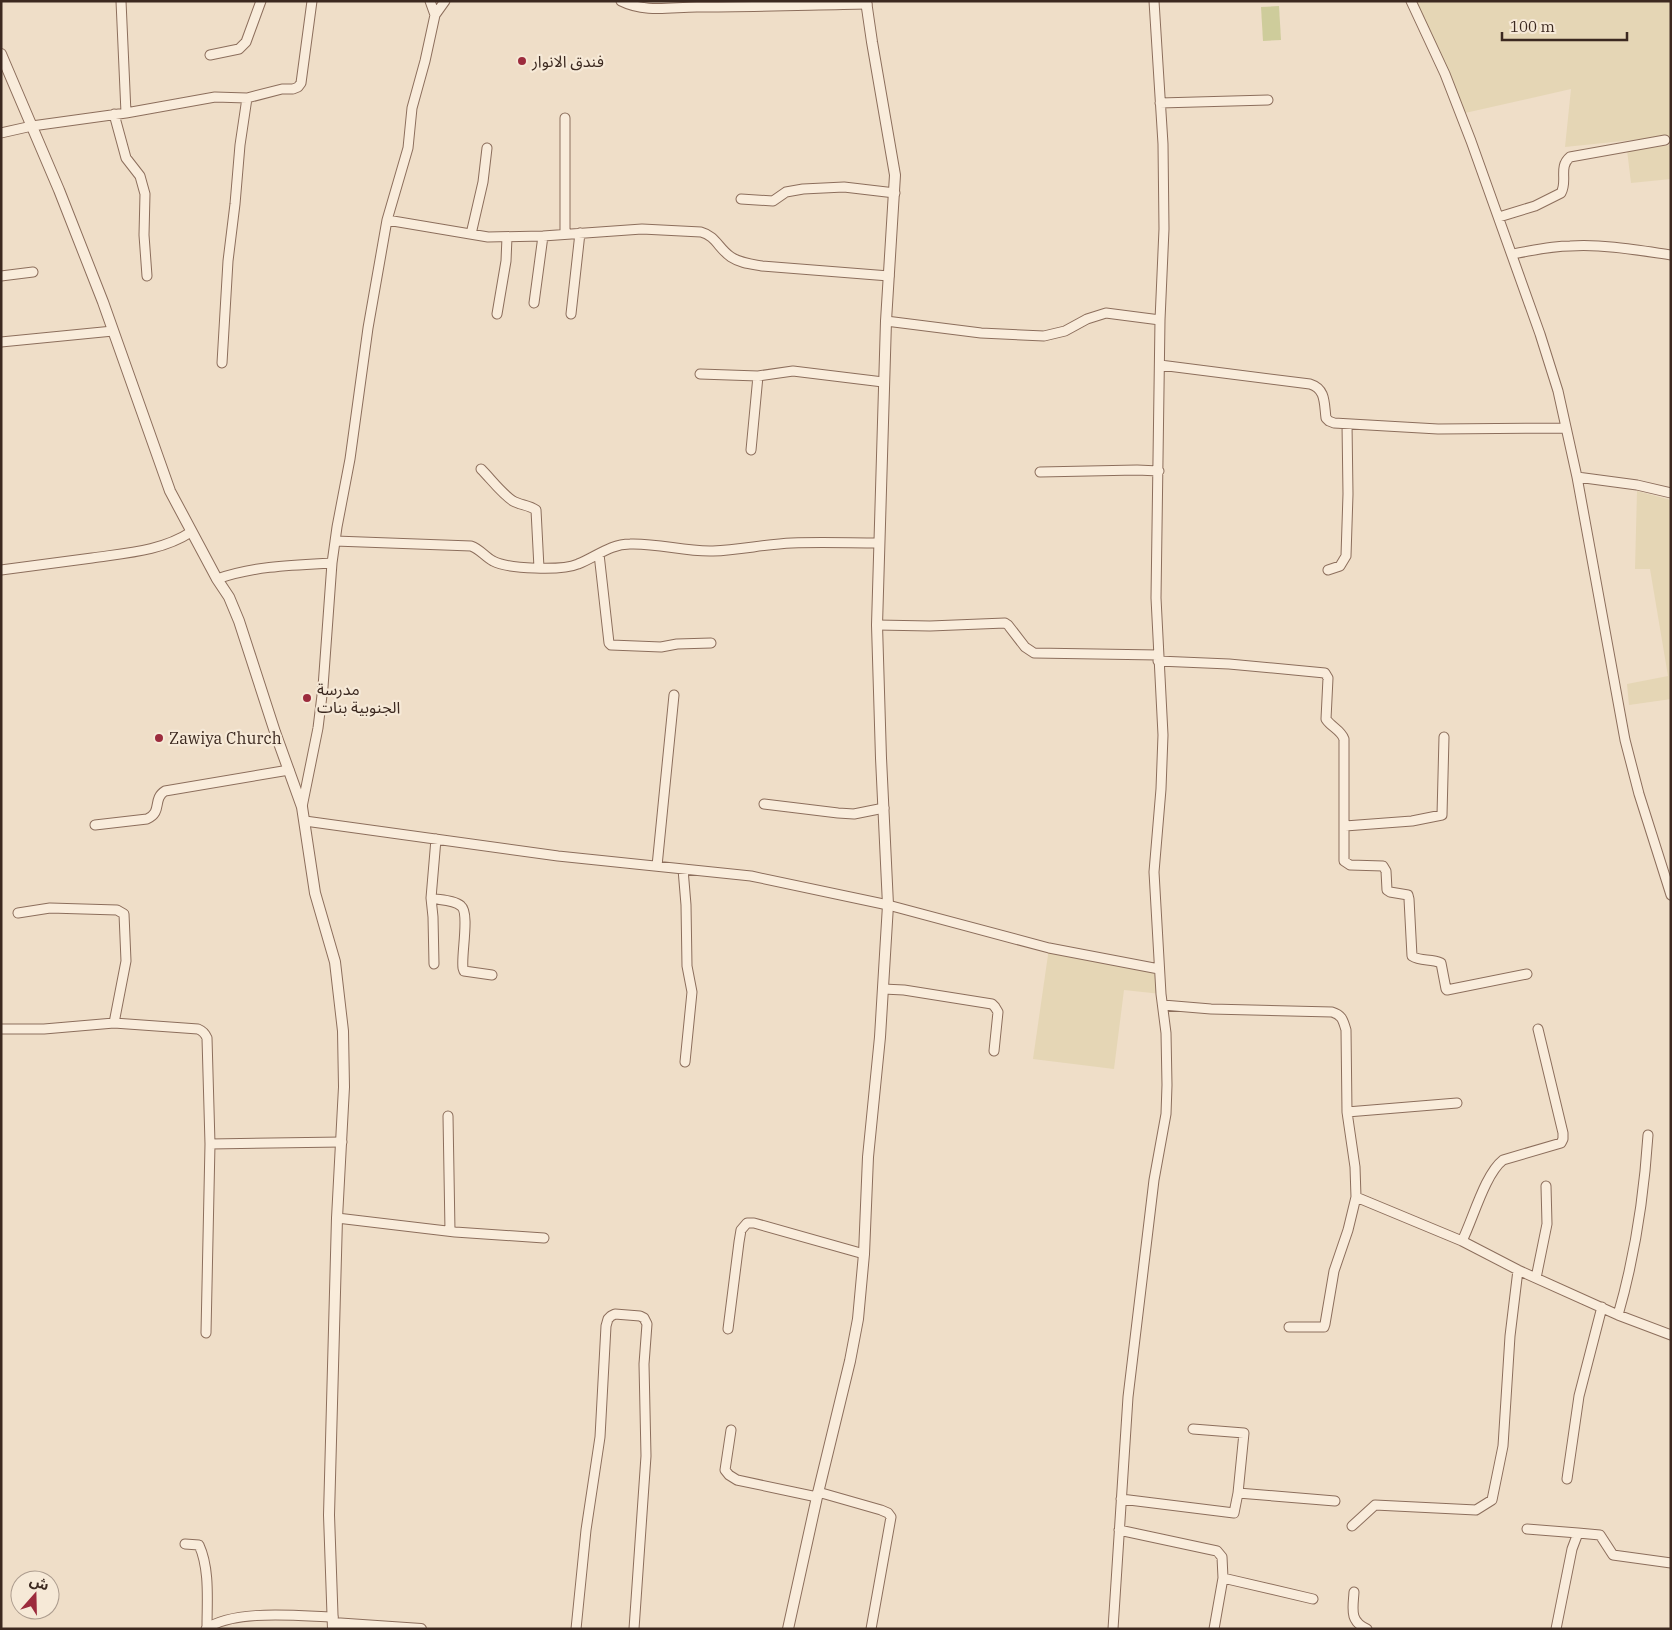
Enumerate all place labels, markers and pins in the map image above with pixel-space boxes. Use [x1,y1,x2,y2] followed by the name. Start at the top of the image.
[531,51,604,71] place label: فندق الانوار
[516,55,528,67] marker: فندق الانوار
[317,679,400,717] place label: مدرسة الجنوبية بنات
[301,692,313,704] marker: مدرسة الجنوبية بنات
[169,728,282,748] place label: Zawiya Church
[153,732,165,744] marker: Zawiya Church

